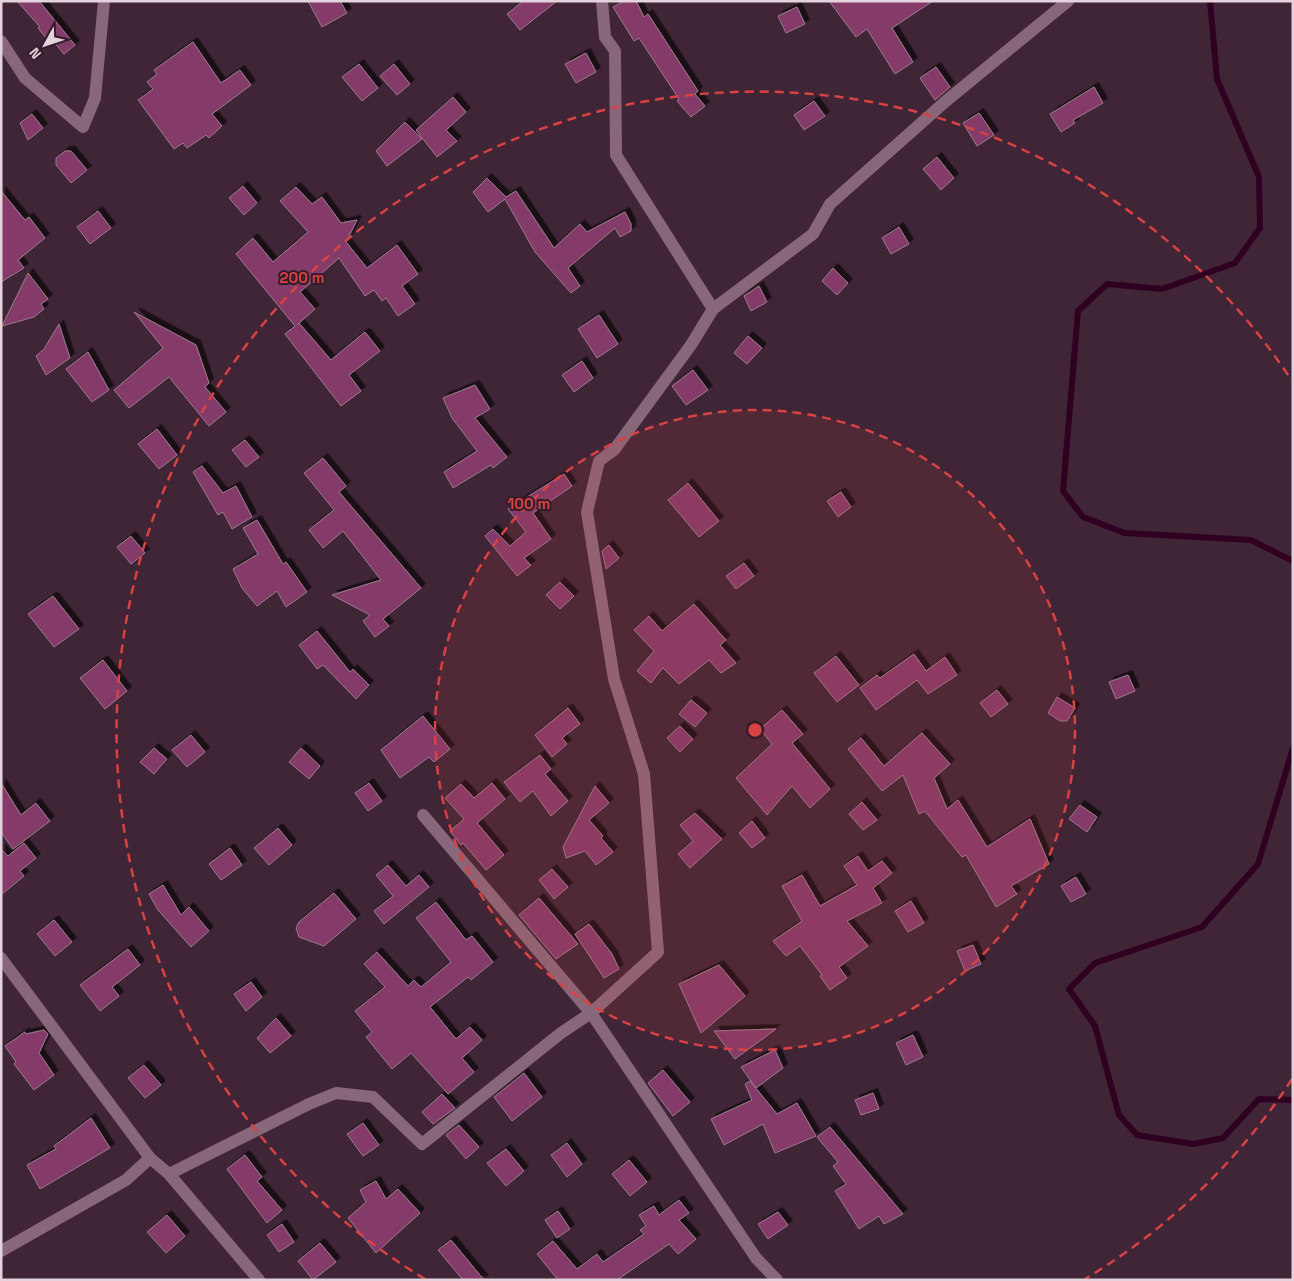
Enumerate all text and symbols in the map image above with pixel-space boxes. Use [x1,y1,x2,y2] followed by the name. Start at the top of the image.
[20,20,70,70] north arrow
[25,44,45,63] text: N
[280,268,324,287] text: 200 m
[508,494,550,513] text: 100 m
[746,721,764,739] centre of rings

